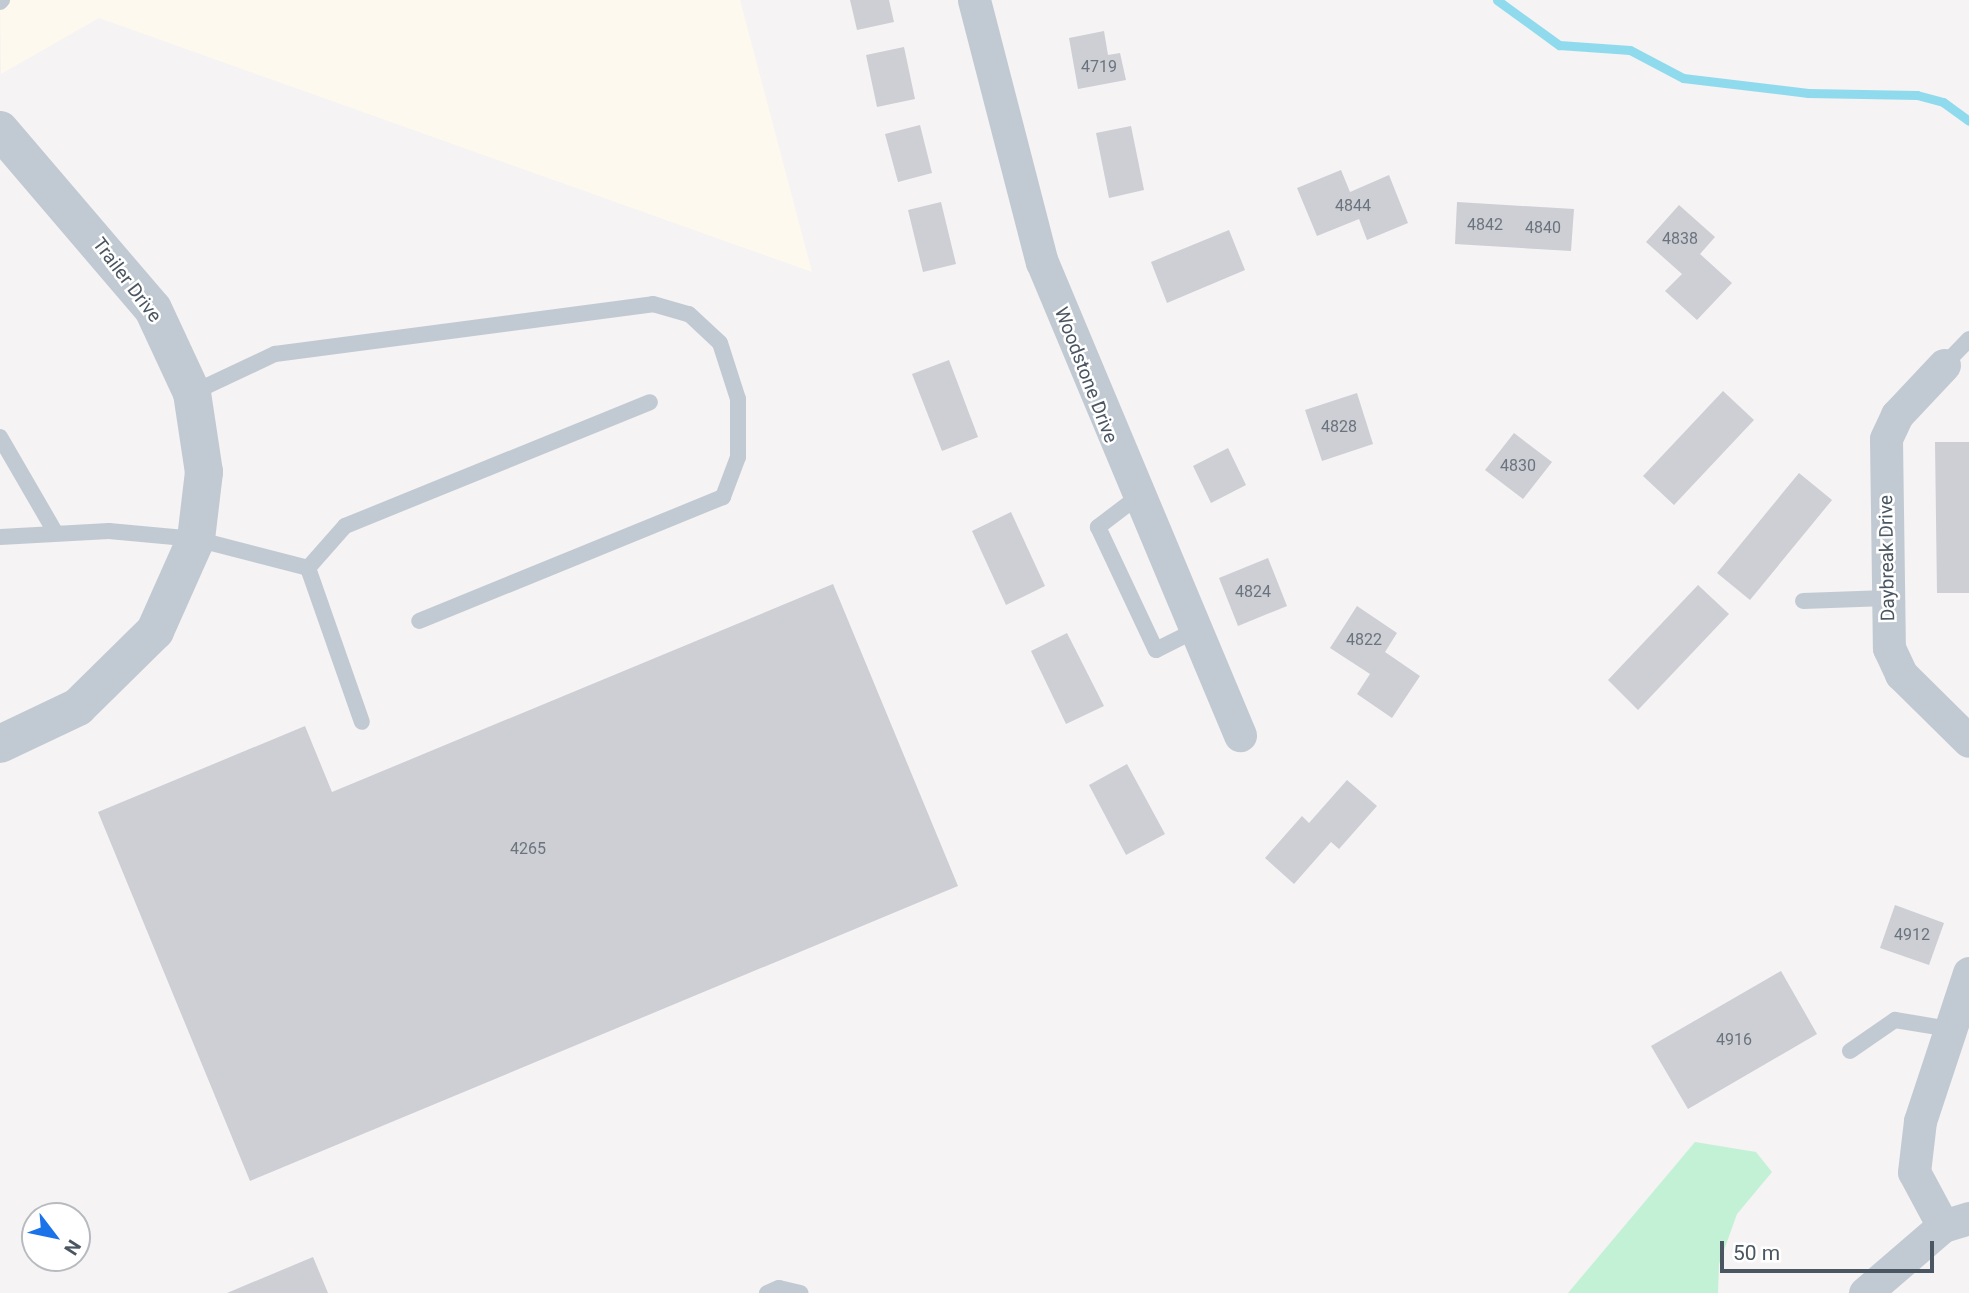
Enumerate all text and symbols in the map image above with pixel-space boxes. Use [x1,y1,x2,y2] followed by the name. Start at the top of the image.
[1081,57,1117,77] house number: 4719
[1335,196,1371,216] house number: 4844
[1467,215,1503,235] house number: 4842
[1525,218,1561,238] house number: 4840
[1662,229,1698,249] house number: 4838
[88,233,166,327] street label: Trailer Drive
[1050,304,1122,446] street label: Woodstone Drive
[1321,417,1357,437] house number: 4828
[1500,456,1536,476] house number: 4830
[1875,495,1899,621] street label: Daybreak Drive
[1235,582,1271,602] house number: 4824
[1346,630,1382,650] house number: 4822
[510,839,546,859] house number: 4265
[1894,925,1930,945] house number: 4912
[1716,1030,1752,1050] house number: 4916
[21,1202,91,1272] north arrow
[1724,1226,1938,1270] scale bar
[59,1236,86,1259] text: N
[1733,1241,1780,1265] text: 50 m

